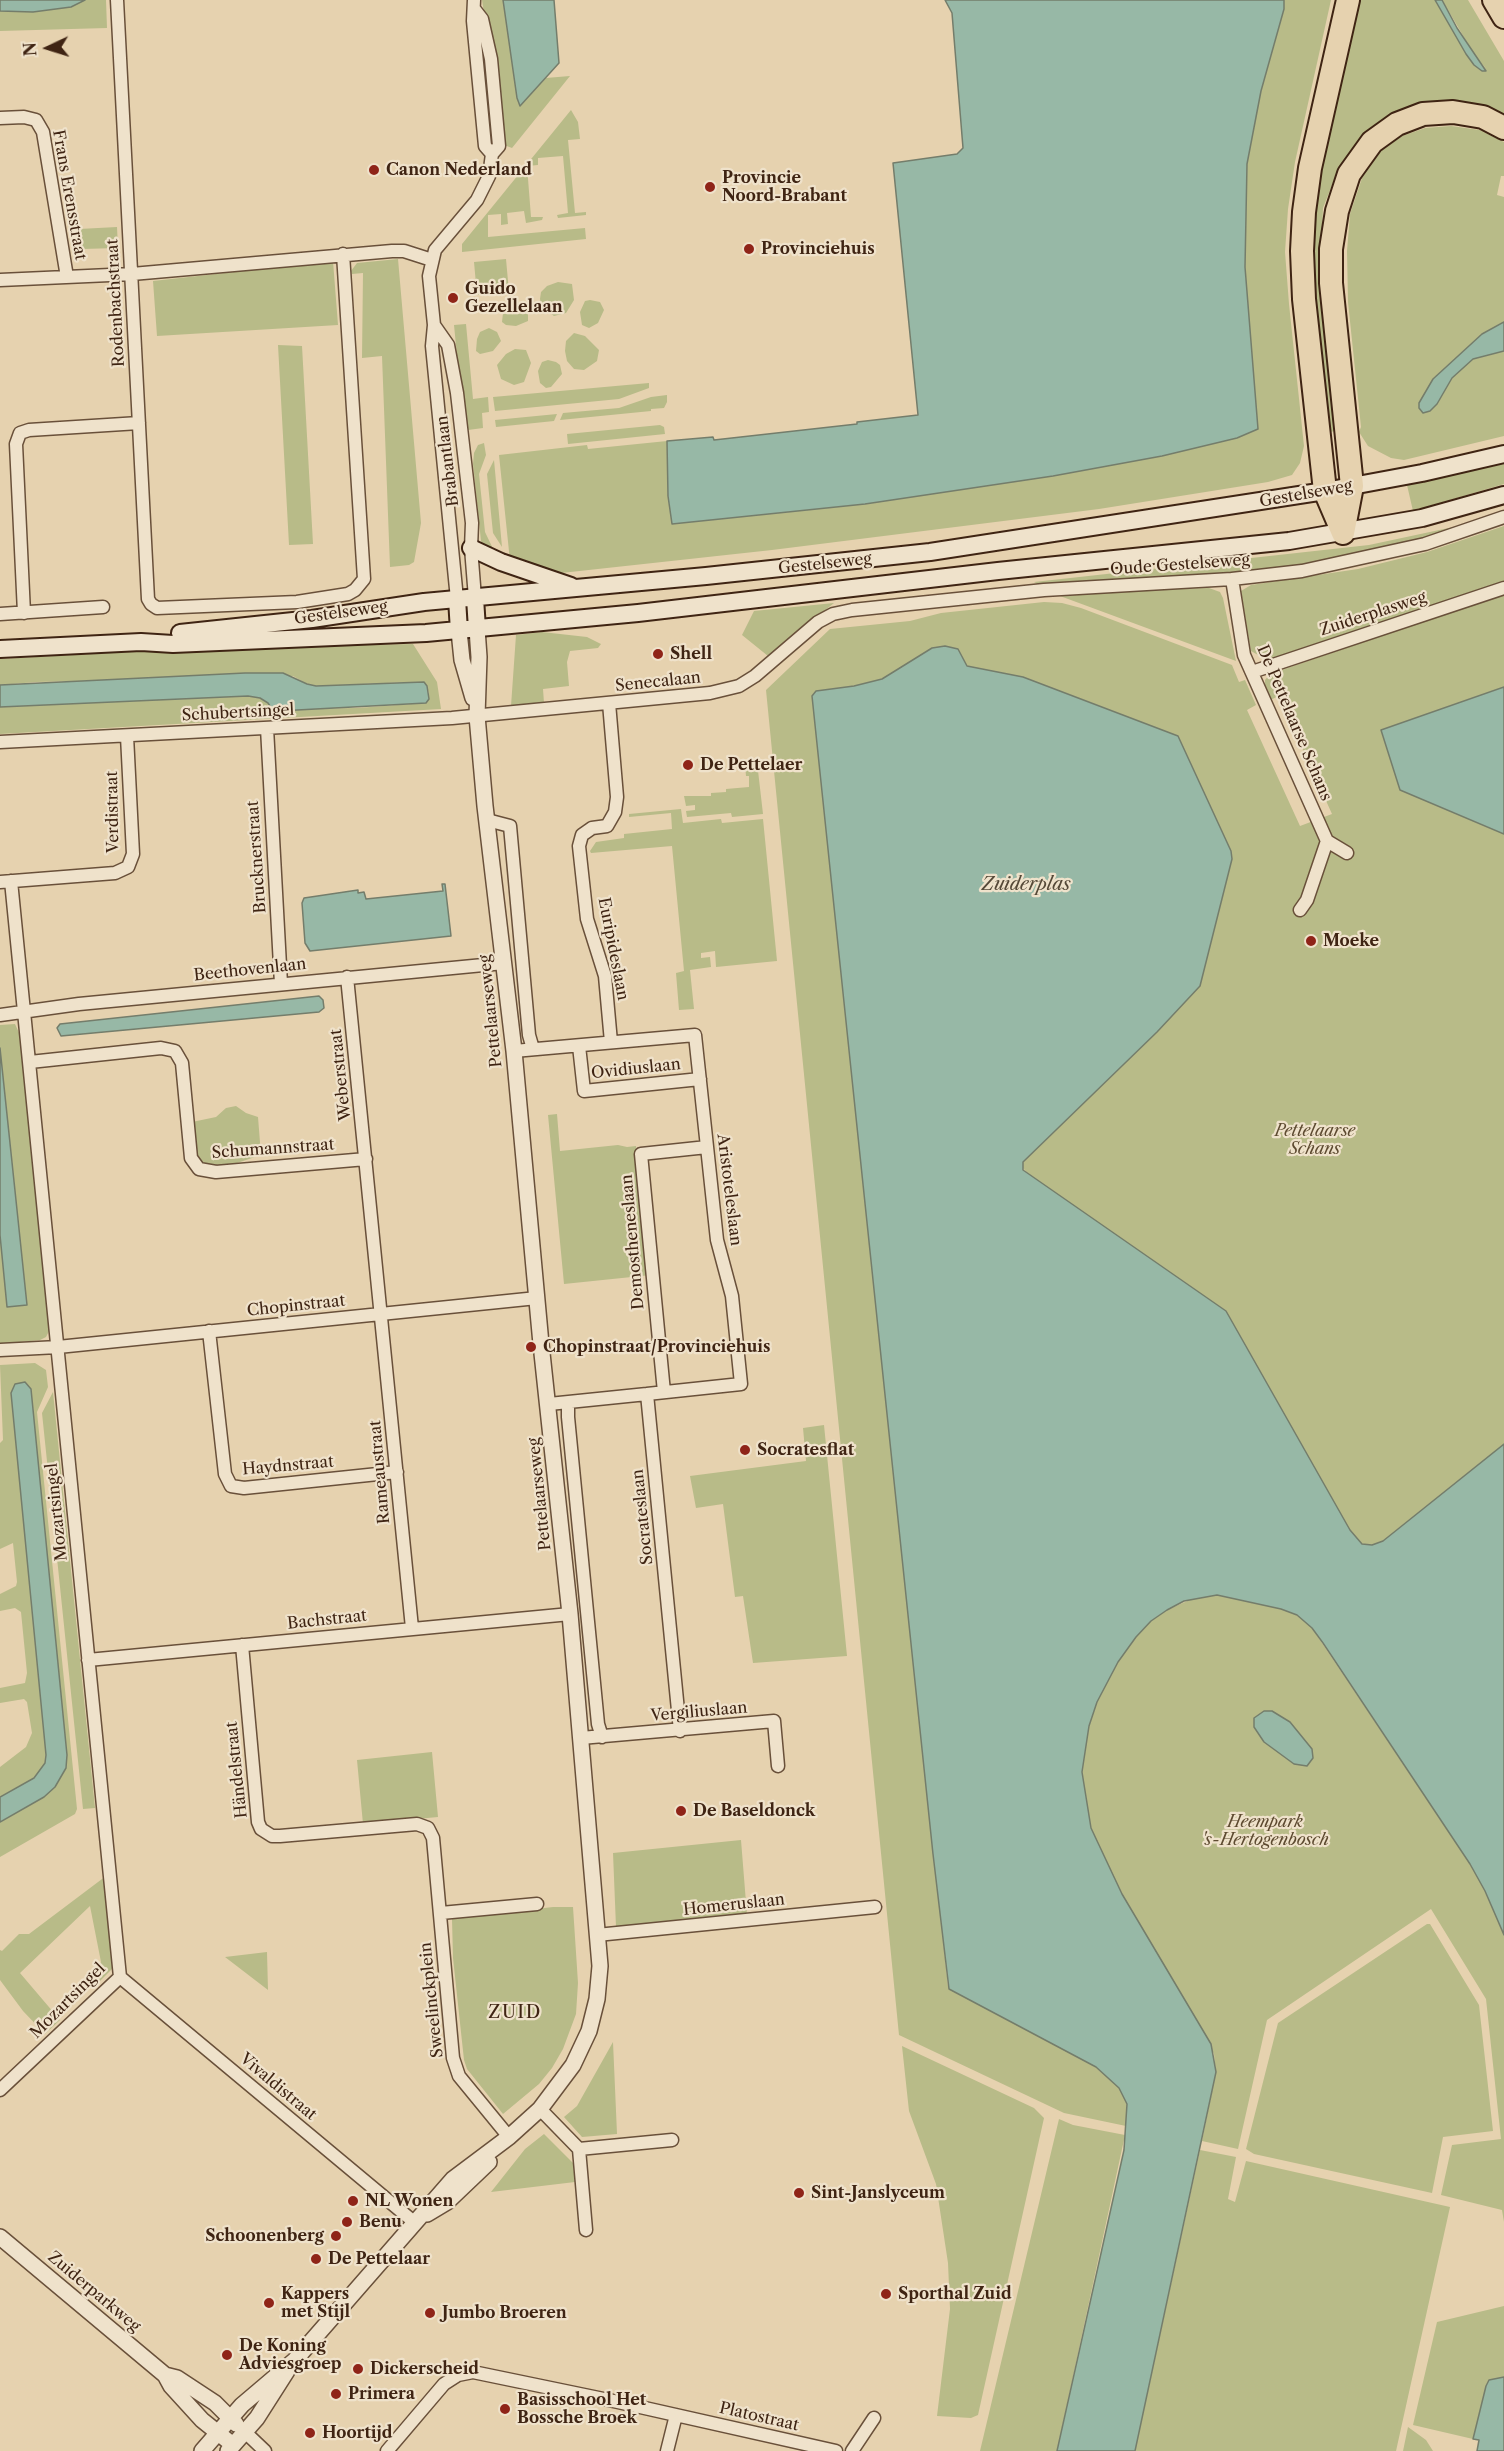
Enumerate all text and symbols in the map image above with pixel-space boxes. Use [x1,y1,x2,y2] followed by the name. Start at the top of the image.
[18,18,78,78] north arrow
[20,42,41,57] text: N
[48,128,90,262] street label: Frans Erensstraat
[386,160,532,180] place label: Canon Nederland
[367,163,381,177] marker: Canon Nederland
[722,168,847,206] place label: Provincie Noord-Brabant
[703,180,717,194] marker: Provincie Noord-Brabant
[103,238,129,368] street label: Rodenbachstraat
[761,239,875,259] place label: Provinciehuis
[742,242,756,256] marker: Provinciehuis
[465,279,563,317] place label: Guido Gezellelaan
[446,291,460,305] marker: Guido Gezellelaan
[433,414,463,508] street label: Brabantlaan
[1258,476,1354,512] street label: Gestelseweg
[777,550,873,578] street label: Gestelseweg
[1109,551,1251,579] street label: Oude Gestelseweg
[1317,588,1429,640] street label: Zuiderplasweg
[293,597,389,629] street label: Gestelseweg
[1252,642,1336,804] street label: De Pettelaarse Schans
[670,644,712,664] place label: Shell
[651,647,665,661] marker: Shell
[614,668,702,696] street label: Senecalaan
[181,700,295,726] street label: Schubertsingel
[700,755,802,775] place label: De Pettelaer
[681,758,695,772] marker: De Pettelaer
[103,771,123,853] street label: Verdistraat
[243,800,271,914] street label: Brucknerstraat
[981,874,1071,896] water label: Zuiderplas
[594,896,632,1002] street label: Euripideslaan
[1323,931,1379,951] place label: Moeke
[1304,934,1318,948] marker: Moeke
[476,953,506,1069] street label: Pettelaarseweg
[193,955,307,985] street label: Beethovenlaan
[327,1028,355,1122] street label: Weberstraat
[590,1055,682,1083] street label: Ovidiuslaan
[1275,1121,1355,1159] park label: Pettelaarse Schans
[713,1133,745,1247] street label: Aristoteleslaan
[211,1135,335,1163] street label: Schumannstraat
[618,1174,648,1310] street label: Demostheneslaan
[246,1291,346,1321] street label: Chopinstraat
[543,1337,770,1357] place label: Chopinstraat/Provinciehuis
[524,1340,538,1354] marker: Chopinstraat/Provinciehuis
[366,1419,394,1525] street label: Rameaustraat
[525,1436,555,1552] street label: Pettelaarseweg
[757,1440,854,1460] place label: Socratesflat
[738,1443,752,1457] marker: Socratesflat
[242,1452,334,1480] street label: Haydnstraat
[42,1462,72,1562] street label: Mozartsingel
[628,1468,658,1566] street label: Socrateslaan
[286,1606,368,1634] street label: Bachstraat
[650,1698,748,1726] street label: Vergiliuslaan
[222,1721,252,1819] street label: Händelstraat
[693,1801,815,1821] place label: De Baseldonck
[674,1804,688,1818] marker: De Baseldonck
[1201,1812,1329,1850] park label: Heempark 's-Hertogenbosch
[682,1890,786,1920] street label: Homeruslaan
[416,1941,448,2059] street label: Sweelinckplein
[26,1959,110,2043] street label: Mozartsingel
[488,2002,542,2024] district label: ZUID
[236,2049,320,2125] street label: Vivaldistraat
[811,2183,945,2203] place label: Sint-Janslyceum
[792,2186,806,2200] marker: Sint-Janslyceum
[365,2191,453,2211] place label: NL Wonen
[346,2194,360,2208] marker: NL Wonen
[359,2212,402,2232] place label: Benu
[340,2215,354,2229] marker: Benu
[205,2226,324,2246] place label: Schoonenberg
[329,2229,343,2243] marker: Schoonenberg
[44,2248,144,2336] street label: Zuiderparkweg
[328,2249,430,2269] place label: De Pettelaar
[309,2252,323,2266] marker: De Pettelaar
[281,2284,350,2322] place label: Kappers met Stijl
[898,2284,1012,2304] place label: Sporthal Zuid
[879,2287,893,2301] marker: Sporthal Zuid
[262,2296,276,2310] marker: Kappers met Stijl
[442,2303,567,2323] place label: Jumbo Broeren
[423,2306,437,2320] marker: Jumbo Broeren
[239,2336,341,2374] place label: De Koning Adviesgroep
[220,2348,234,2362] marker: De Koning Adviesgroep
[370,2359,479,2379] place label: Dickerscheid
[351,2362,365,2376] marker: Dickerscheid
[348,2384,415,2404] place label: Primera
[329,2387,343,2401] marker: Primera
[517,2390,646,2428] place label: Basisschool Het Bossche Broek
[717,2399,801,2435] street label: Platostraat
[498,2402,512,2416] marker: Basisschool Het Bossche Broek
[322,2423,392,2443] place label: Hoortijd
[303,2426,317,2440] marker: Hoortijd

